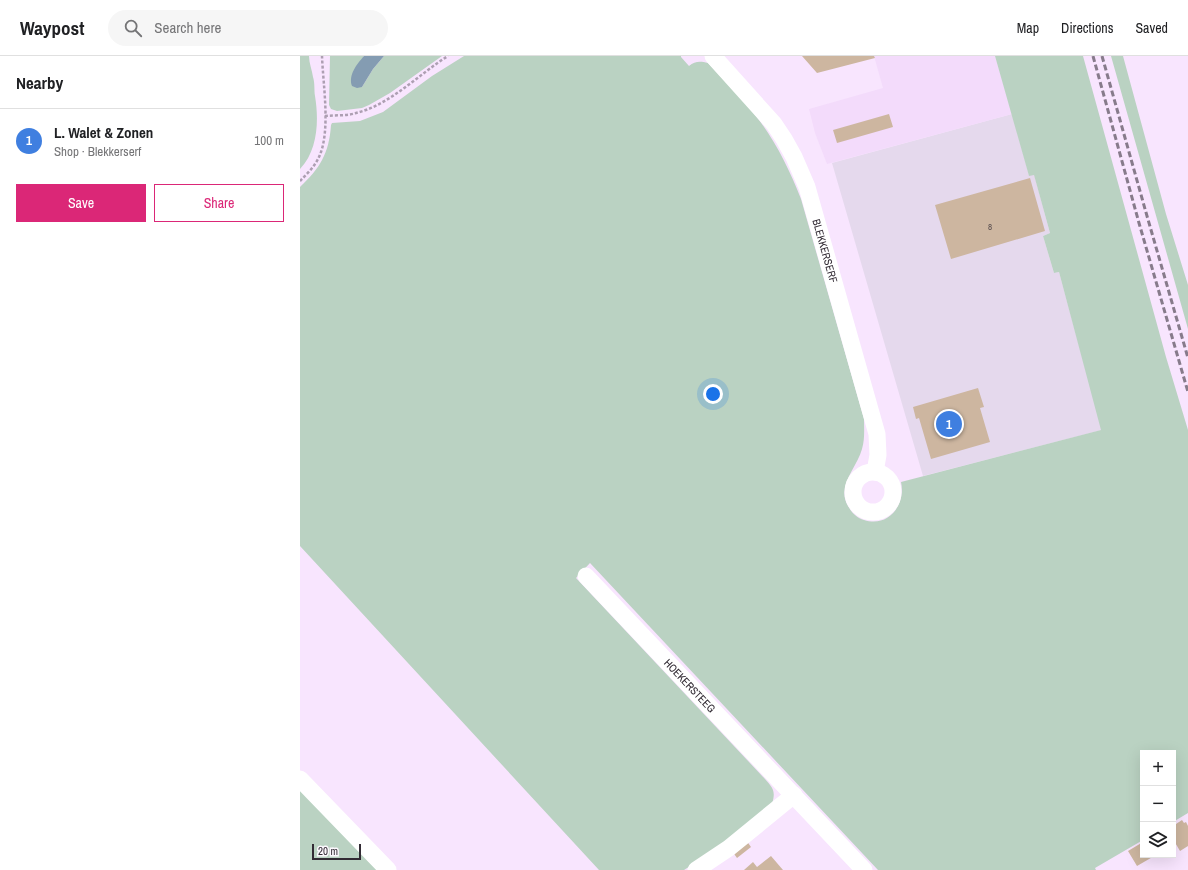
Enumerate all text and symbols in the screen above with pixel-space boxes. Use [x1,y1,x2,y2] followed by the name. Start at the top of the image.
[108,10,388,46] search box
[20,15,84,41] text: Waypost
[122,17,144,39] icon: search
[154,17,221,38] text: Search here
[1017,19,1039,37] text: Map
[1061,19,1113,37] text: Directions
[1135,19,1168,37] text: Saved
[16,71,63,94] text: Nearby
[54,122,153,143] text: L. Walet & Zonen
[26,132,32,149] text: 1
[254,132,284,149] text: 100 m
[54,143,141,160] text: Shop · Blekkerserf
[16,184,146,222] button: Save
[154,184,284,222] button: Share
[809,217,841,285] street label: BLEKKERSERF
[988,221,992,233] house number: 8
[703,384,723,404] your location
[936,409,962,439] pin: 1
[661,656,718,716] street label: HOEKERSTEEG
[1140,750,1176,858] map controls
[1140,750,1176,786] button: +
[1140,786,1176,822] button: −
[1140,822,1176,858] button: layers
[312,842,361,861] scale bar
[318,844,338,858] text: 20 m

